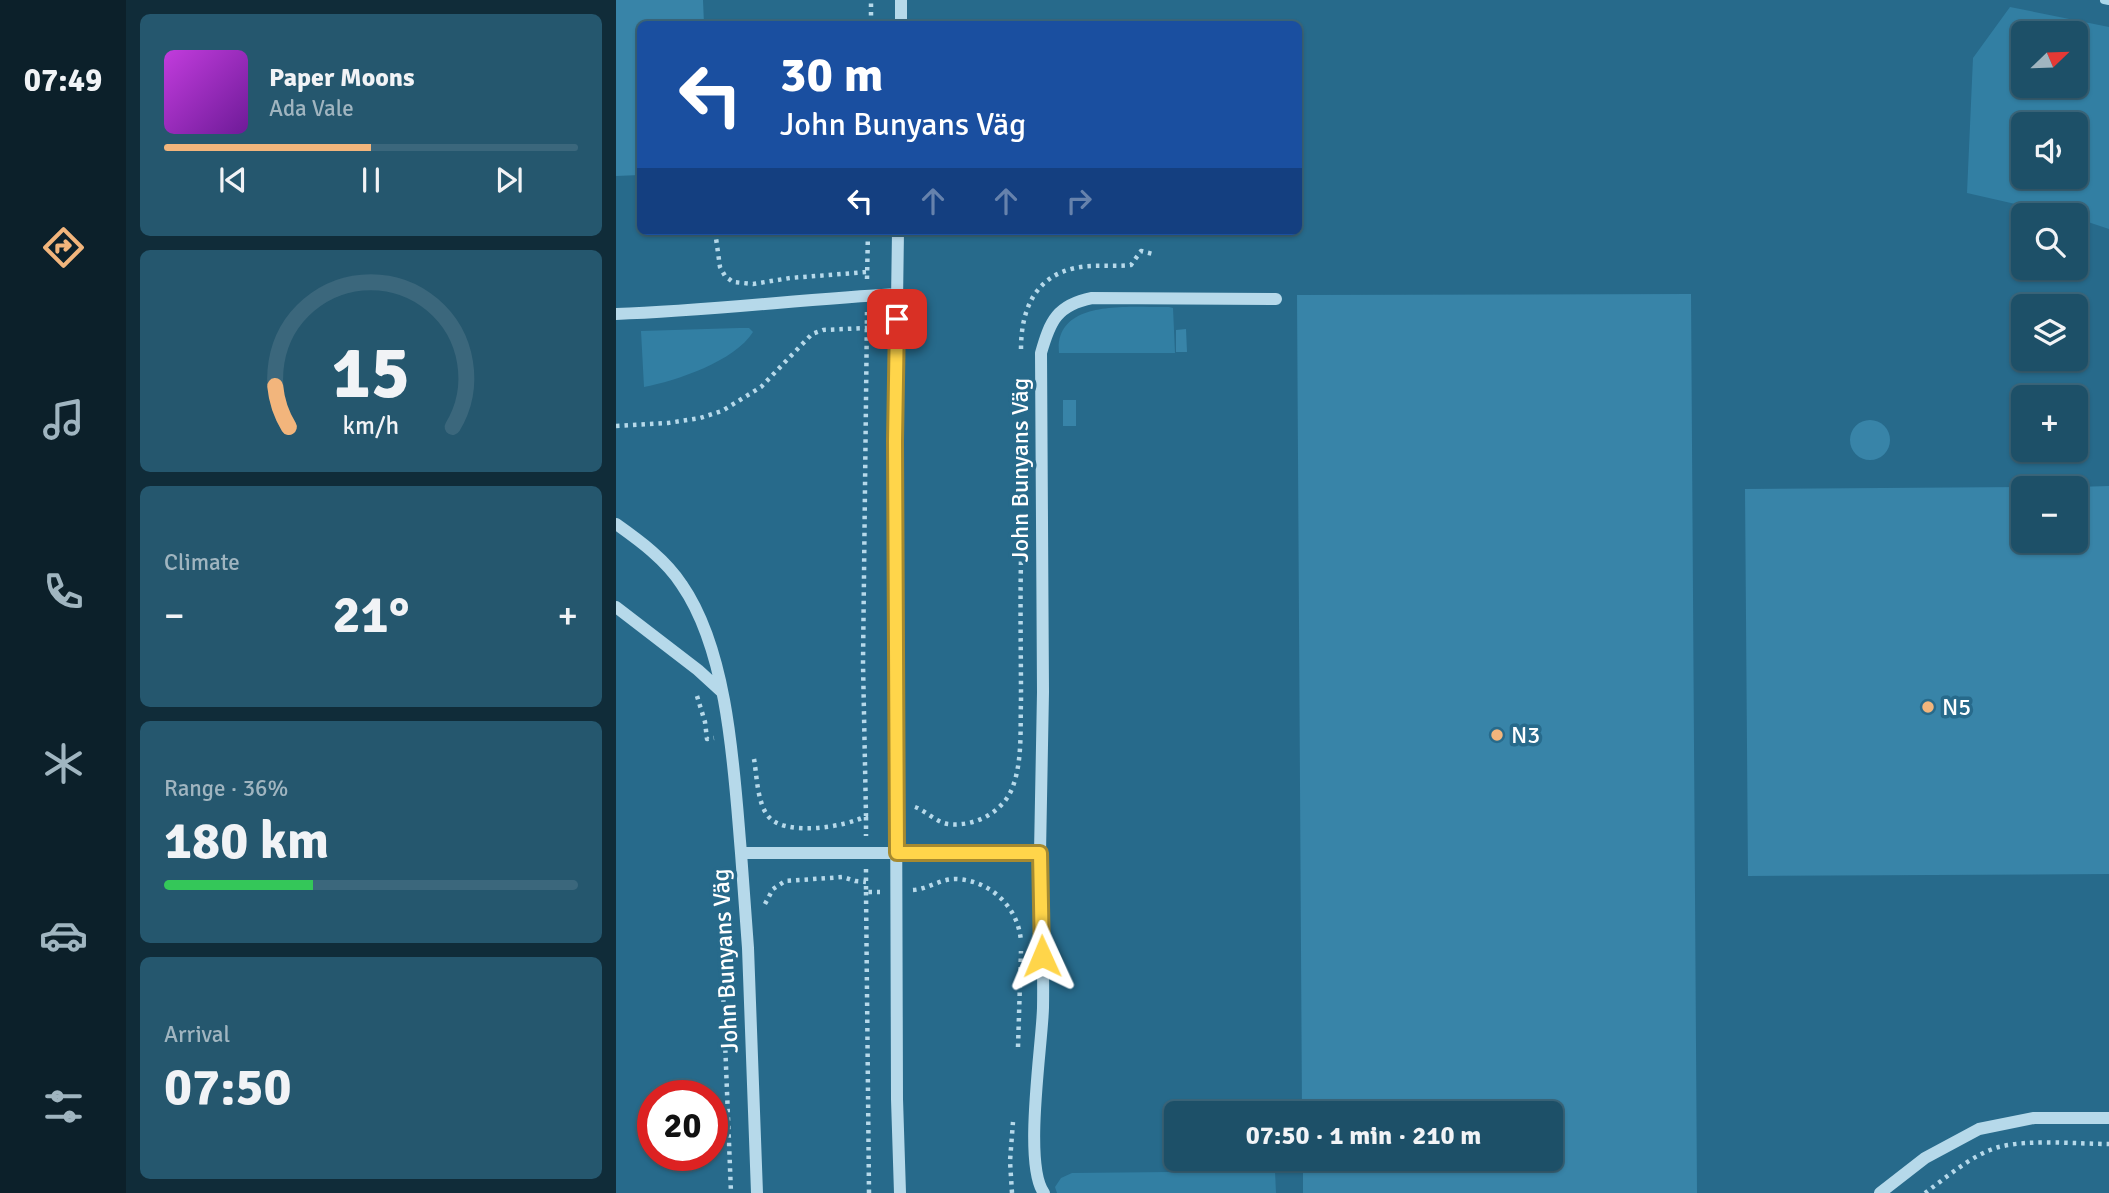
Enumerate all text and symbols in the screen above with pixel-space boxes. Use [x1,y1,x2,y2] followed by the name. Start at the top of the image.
[2011,21,2088,98] north arrow
[2011,21,2088,553] map controls
[780,45,883,105] text: 30 m
[665,49,756,140] icon: left
[24,61,102,100] text: 07:49
[269,62,415,94] text: Paper Moons
[269,94,354,123] text: Ada Vale
[780,105,1026,144] text: John Bunyans Väg
[2011,112,2088,189] button: sound
[214,161,252,199] icon: previous
[352,161,390,199] icon: pause
[490,161,528,199] icon: next
[841,182,879,220] icon: left
[914,182,952,220] icon: ahead
[987,182,1025,220] icon: ahead
[1060,182,1098,220] icon: right
[2011,203,2088,280] button: search
[39,223,88,272] icon: directions
[867,289,927,349] pin
[2011,294,2088,371] button: layers
[878,300,916,338] icon: arrive
[332,329,410,418] text: 15
[1005,378,1035,562] street label: John Bunyans Väg
[2011,385,2088,462] button: +
[39,395,88,444] icon: music
[343,409,399,440] text: km/h
[2011,476,2088,553] button: −
[164,548,240,577] text: Climate
[39,567,88,616] icon: phone
[333,583,409,647] text: 21°
[164,592,185,639] text: −
[557,592,578,639] text: +
[1942,692,1971,722] place label: N5
[1920,699,1936,715] marker: N5
[1511,720,1540,750] place label: N3
[1489,727,1505,743] marker: N3
[39,739,88,788] icon: climate
[164,774,288,803] text: Range · 36%
[164,809,329,873] text: 180 km
[705,868,745,1054] street label: John Bunyans Väg
[39,911,88,960] icon: car
[1005,919,1079,993] position arrow
[164,1020,230,1049] text: Arrival
[164,1055,292,1119] text: 07:50
[637,1080,728,1171] speed limit sign: 20
[39,1082,88,1131] icon: filters
[1246,1120,1481,1152] text: 07:50 · 1 min · 210 m

